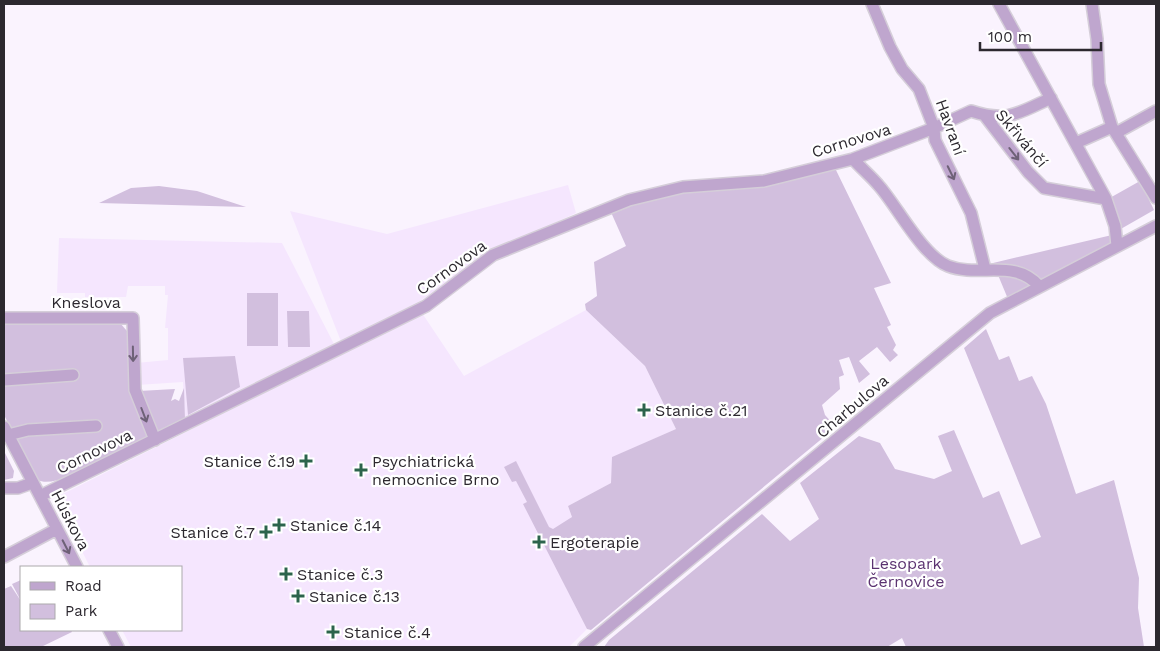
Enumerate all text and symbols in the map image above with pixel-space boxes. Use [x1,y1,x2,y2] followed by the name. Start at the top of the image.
[980,20,1101,52] scale bar
[988,28,1032,46] text: 100 m
[932,97,969,158] street label: Havraní
[992,105,1052,171] street label: Skřivánčí
[809,119,893,162] street label: Cornovova
[1009,147,1020,160] one-way arrow
[947,165,956,180] one-way arrow
[413,236,490,299] street label: Cornovova
[51,293,121,312] street label: Kneslova
[128,346,138,362] one-way arrow
[812,371,892,442] street label: Charbulova
[655,401,748,420] place label: Stanice č.21
[637,403,651,417] marker: Stanice č.21
[140,407,149,422] one-way arrow
[53,425,135,478] street label: Cornovova
[204,452,295,471] place label: Stanice č.19
[372,452,499,489] place label: Psychiatrická nemocnice Brno
[299,454,313,468] marker: Stanice č.19
[354,463,368,477] marker: Psychiatrická nemocnice Brno
[47,487,94,554] street label: Húskova
[290,516,381,535] place label: Stanice č.14
[272,518,286,532] marker: Stanice č.14
[170,523,255,542] place label: Stanice č.7
[259,525,273,539] marker: Stanice č.7
[550,533,639,552] place label: Ergoterapie
[532,535,546,549] marker: Ergoterapie
[62,539,71,554] one-way arrow
[867,554,945,591] park label: Lesopark Černovice
[297,565,383,584] place label: Stanice č.3
[20,566,182,631] legend
[279,567,293,581] marker: Stanice č.3
[65,577,102,595] text: Road
[309,587,400,606] place label: Stanice č.13
[291,589,305,603] marker: Stanice č.13
[65,602,98,620] text: Park
[344,623,431,642] place label: Stanice č.4
[326,625,340,639] marker: Stanice č.4

